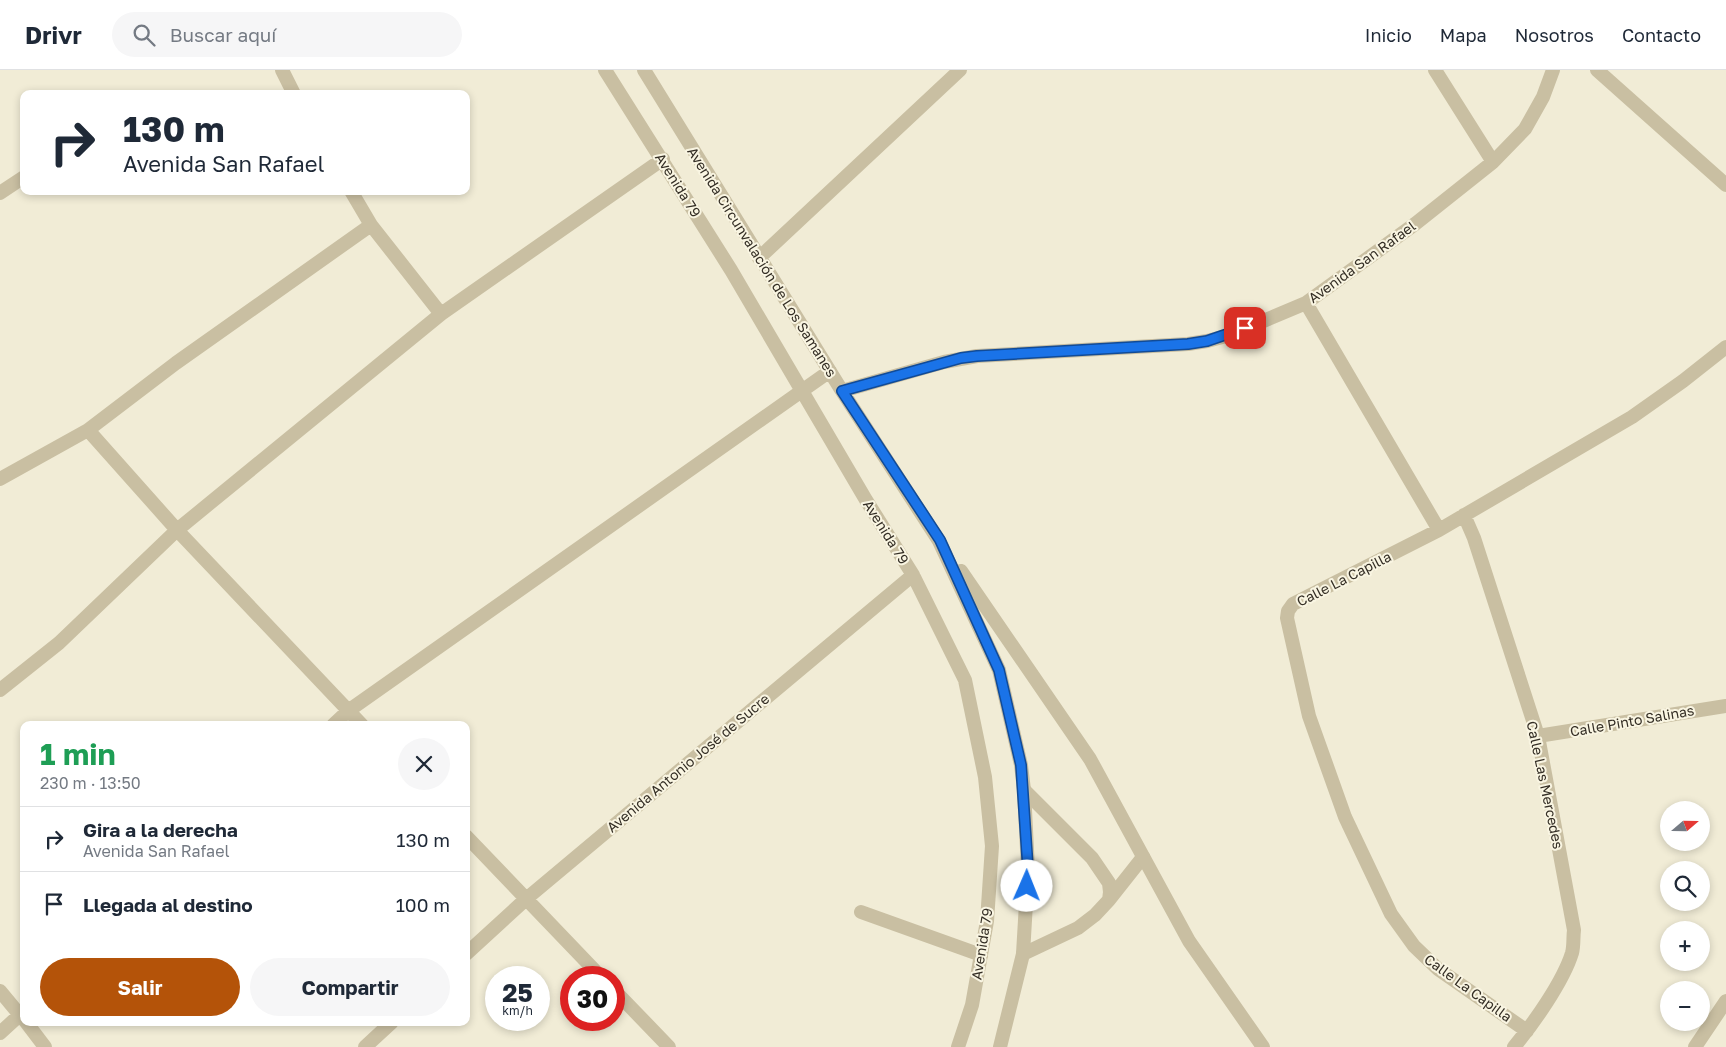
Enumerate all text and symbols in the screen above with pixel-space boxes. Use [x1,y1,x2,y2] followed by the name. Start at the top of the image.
[112,12,462,57] search box
[25,20,82,49] text: Drivr
[130,21,158,49] icon: search
[170,23,276,46] text: Buscar aquí
[1365,24,1412,46] text: Inicio
[1440,24,1487,46] text: Mapa
[1515,24,1594,46] text: Nosotros
[1622,24,1701,46] text: Contacto
[123,108,225,150] text: 130 m
[40,110,105,175] icon: right
[684,144,841,380] street label: Avenida Circunvalación de Los Samanes
[652,149,705,220] street label: Avenida 79
[123,150,324,177] text: Avenida San Rafael
[1305,217,1419,306] street label: Avenida San Rafael
[1224,307,1266,349] pin
[1231,314,1259,342] icon: arrive
[860,496,913,567] street label: Avenida 79
[1294,547,1394,610] street label: Calle La Capilla
[603,690,772,836] street label: Avenida Antonio José de Sucre
[1568,701,1695,740] street label: Calle Pinto Salinas
[1524,719,1567,850] street label: Calle Las Mercedes
[40,736,116,772] text: 1 min
[398,738,450,790] button: close
[40,773,141,793] text: 230 m · 13:50
[1660,801,1710,851] north arrow
[1660,801,1710,1031] map controls
[83,818,238,841] text: Gira a la derecha
[40,825,68,853] icon: right
[396,828,450,851] text: 130 m
[83,841,230,861] text: Avenida San Rafael
[1000,859,1052,911] position arrow
[1660,861,1710,911] button: search
[40,890,68,918] icon: arrive
[83,893,253,916] text: Llegada al destino
[396,893,450,916] text: 100 m
[967,907,996,981] street label: Avenida 79
[1660,921,1710,971] button: +
[1421,950,1515,1025] street label: Calle La Capilla
[40,958,240,1016] button: Salir
[250,958,450,1016] button: Compartir
[560,966,625,1031] speed limit sign: 30
[502,977,533,1008] text: 25
[1660,981,1710,1031] button: −
[502,1003,533,1018] text: km/h

